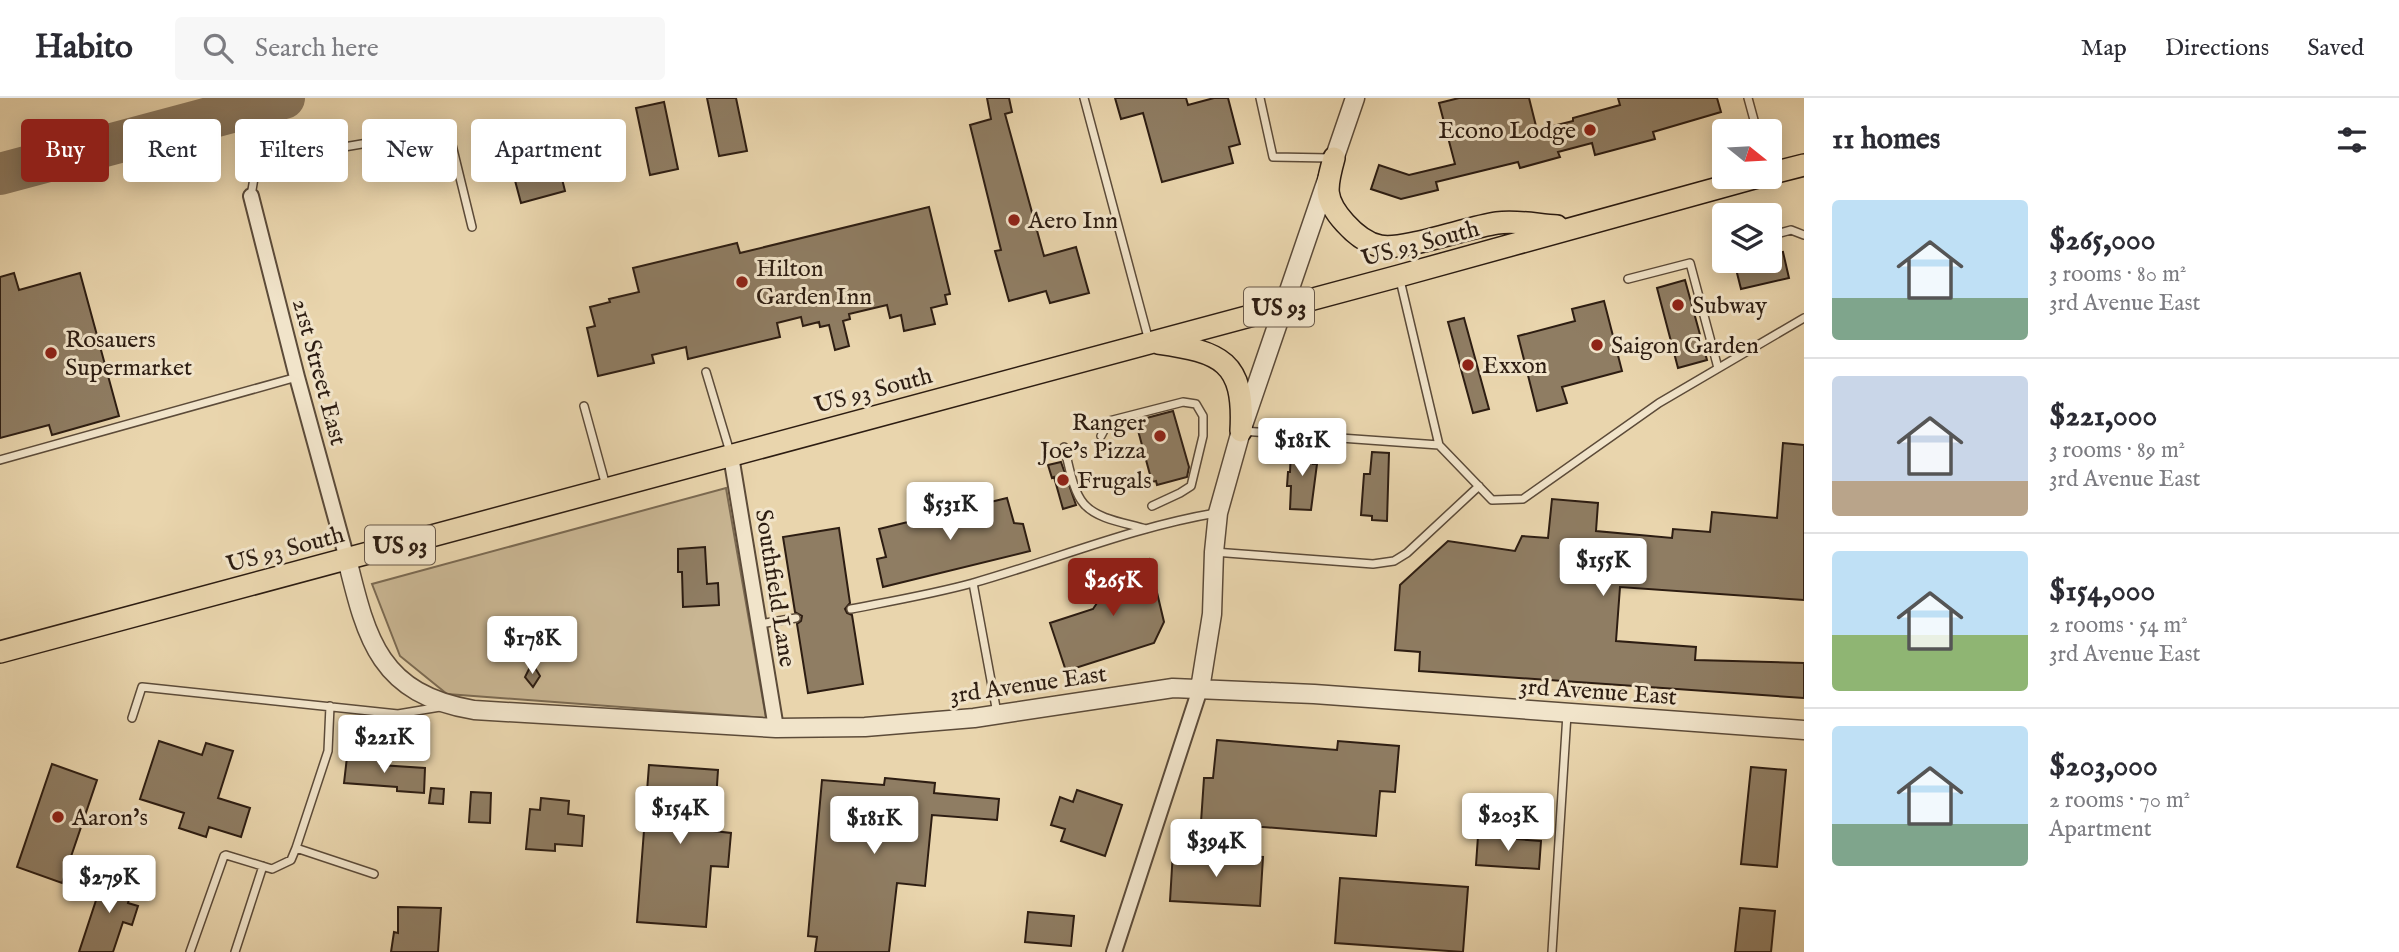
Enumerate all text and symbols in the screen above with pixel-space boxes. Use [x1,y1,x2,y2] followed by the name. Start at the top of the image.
[175,17,665,80] search box
[35,27,133,69] text: Habito
[199,29,237,67] icon: search
[255,32,379,65] text: Search here
[2081,33,2127,64] text: Map
[2165,33,2269,64] text: Directions
[2307,33,2364,64] text: Saved
[1438,116,1576,147] place label: Econo Lodge
[21,119,109,182] chip: Buy
[123,119,221,182] chip: Rent
[235,119,348,182] chip: Filters
[362,119,457,182] chip: New
[471,119,626,182] chip: Apartment
[1712,119,1782,189] north arrow
[1712,119,1782,273] map controls
[1832,121,1940,159] text: 11 homes
[2333,121,2371,159] icon: filters
[1582,122,1598,138] marker: Econo Lodge
[1712,203,1782,273] button: layers
[1027,206,1118,237] place label: Aero Inn
[1006,212,1022,228] marker: Aero Inn
[1358,214,1483,275] street label: US 93 South
[2049,222,2155,260] text: $265,000
[1888,228,1972,312] icon: home
[756,254,872,313] place label: Hilton Garden Inn
[2049,260,2186,289] text: 3 rooms · 80 m²
[734,274,750,290] marker: Hilton Garden Inn
[1244,288,1314,327] road number: US 93
[2049,289,2200,318] text: 3rd Avenue East
[1692,291,1767,322] place label: Subway
[284,296,353,449] street label: 21st Street East
[1670,297,1686,313] marker: Subway
[65,325,192,384] place label: Rosauers Supermarket
[1611,331,1759,362] place label: Saigon Garden
[1589,337,1605,353] marker: Saigon Garden
[43,345,59,361] marker: Rosauers Supermarket
[1482,351,1548,382] place label: Exxon
[1460,357,1476,373] marker: Exxon
[811,361,936,422] street label: US 93 South
[2049,398,2157,436] text: $221,000
[1888,404,1972,488] icon: home
[1037,408,1147,467] place label: Ranger Joe's Pizza
[1253,418,1351,478] pin: $181K
[1274,426,1330,455] text: $181K
[1152,428,1168,444] marker: Ranger Joe's Pizza
[2049,436,2185,465] text: 3 rooms · 89 m²
[2049,465,2200,494] text: 3rd Avenue East
[1077,466,1152,497] place label: Frugals
[1055,472,1071,488] marker: Frugals
[901,482,999,542] pin: $531K
[923,490,977,519] text: $531K
[747,507,802,669] street label: Southfield Lane
[223,520,348,581] street label: US 93 South
[365,526,435,564] road number: US 93
[1554,538,1652,598] pin: $155K
[1576,546,1630,575] text: $155K
[1064,559,1162,618] pin: $265K
[1084,566,1142,595] text: $265K
[2049,573,2155,611] text: $154,000
[1888,579,1972,663] icon: home
[2049,611,2188,640] text: 2 rooms · 54 m²
[483,616,581,676] pin: $178K
[503,624,561,653] text: $178K
[2049,640,2200,669] text: 3rd Avenue East
[948,659,1109,712] street label: 3rd Avenue East
[1518,672,1678,713] street label: 3rd Avenue East
[335,716,433,775] pin: $221K
[354,723,414,752] text: $221K
[2049,748,2158,786] text: $203,000
[1888,754,1972,838] icon: home
[631,786,729,846] pin: $154K
[2049,786,2190,815] text: 2 rooms · 70 m²
[651,794,709,823] text: $154K
[1459,794,1557,853] pin: $203K
[825,796,923,856] pin: $181K
[1478,801,1538,830] text: $203K
[71,803,148,834] place label: Aaron's
[846,804,902,833] text: $181K
[50,809,66,825] marker: Aaron's
[2049,815,2152,844] text: Apartment
[1167,820,1265,879] pin: $394K
[1186,827,1246,856] text: $394K
[60,856,158,915] pin: $279K
[79,863,139,892] text: $279K

